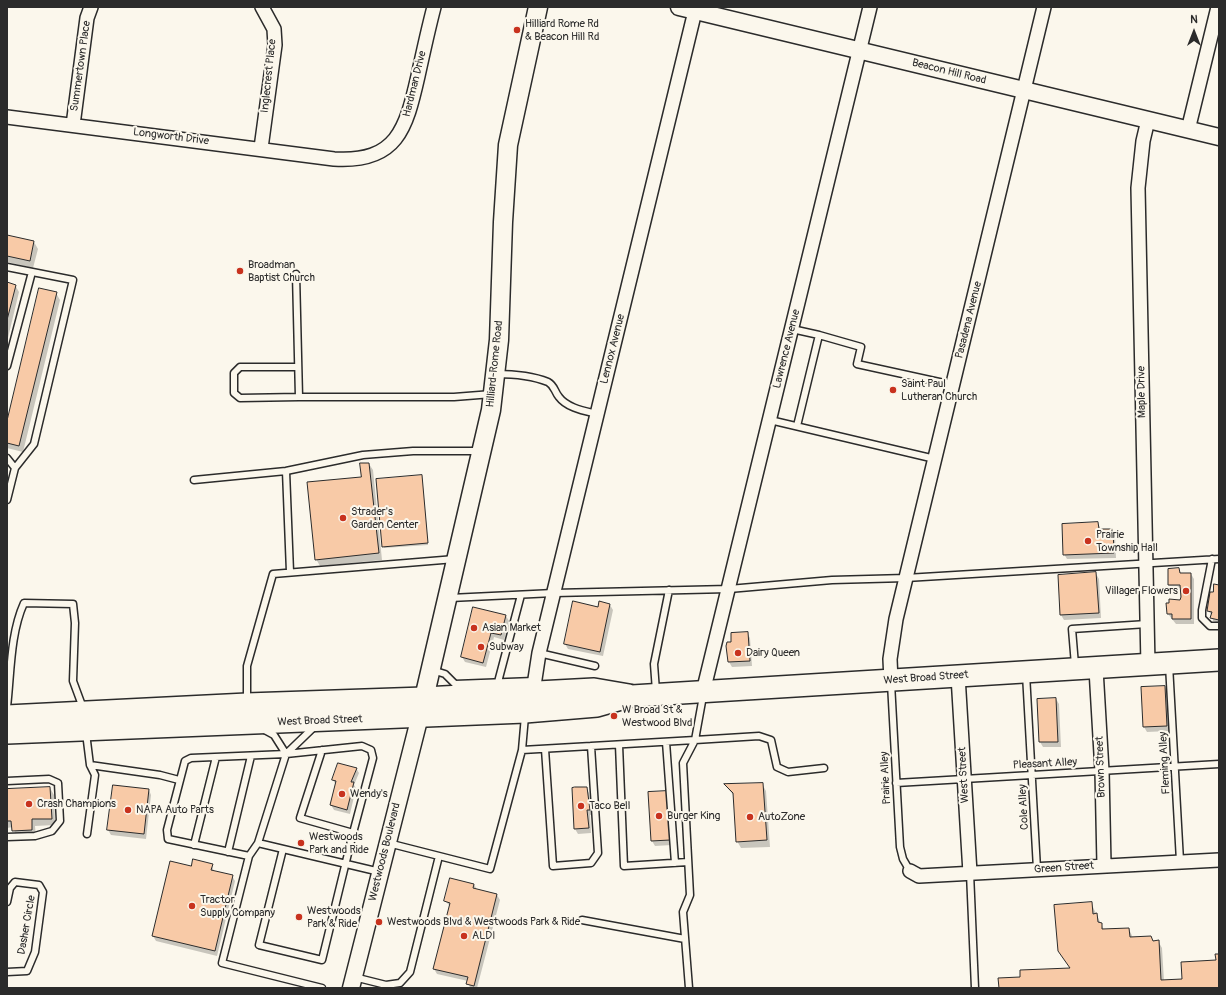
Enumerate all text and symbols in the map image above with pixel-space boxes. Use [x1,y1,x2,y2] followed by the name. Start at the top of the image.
[1174,12,1214,52] north arrow
[1190,13,1198,26] text: N
[525,17,599,43] place label: Hilliard Rome Rd & Beacon Hill Rd
[68,20,94,112] street label: Summertown Place
[512,25,522,35] marker: Hilliard Rome Rd & Beacon Hill Rd
[259,38,279,114] street label: Inglecrest Place
[400,49,430,119] street label: Hardman Drive
[910,56,988,88] street label: Beacon Hill Road
[132,126,210,148] street label: Longworth Drive
[248,258,315,284] place label: Broadman Baptist Church
[235,266,245,276] marker: Broadman Baptist Church
[953,280,985,360] street label: Pasadena Avenue
[771,308,803,390] street label: Lawrence Avenue
[598,313,628,385] street label: Lennox Avenue
[484,320,506,408] street label: Hilliard-Rome Road
[1135,366,1149,418] street label: Maple Drive
[901,377,977,403] place label: Saint Paul Lutheran Church
[888,385,898,395] marker: Saint Paul Lutheran Church
[351,505,418,531] place label: Strader's Garden Center
[338,513,348,523] marker: Strader's Garden Center
[1096,528,1158,554] place label: Prairie Township Hall
[1083,536,1093,546] marker: Prairie Township Hall
[1105,584,1178,598] place label: Villager Flowers
[1181,586,1191,596] marker: Villager Flowers
[482,621,541,635] place label: Asian Market
[469,623,479,633] marker: Asian Market
[489,640,524,654] place label: Subway
[476,642,486,652] marker: Subway
[746,646,800,660] place label: Dairy Queen
[733,648,743,658] marker: Dairy Queen
[883,668,969,688] street label: West Broad Street
[622,703,692,729] place label: W Broad St & Westwood Blvd
[609,711,619,721] marker: W Broad St & Westwood Blvd
[277,713,363,729] street label: West Broad Street
[1157,731,1173,795] street label: Fleming Alley
[1093,736,1109,798] street label: Brown Street
[956,747,972,803] street label: West Street
[878,751,894,805] street label: Prairie Alley
[1013,756,1077,772] street label: Pleasant Alley
[1016,784,1032,830] street label: Cole Alley
[350,787,388,801] place label: Wendy's
[337,789,347,799] marker: Wendy's
[37,797,116,811] place label: Crash Champions
[24,799,34,809] marker: Crash Champions
[589,799,630,813] place label: Taco Bell
[366,801,404,903] street label: Westwoods Boulevard
[576,801,586,811] marker: Taco Bell
[136,803,214,817] place label: NAPA Auto Parts
[123,805,133,815] marker: NAPA Auto Parts
[667,809,720,823] place label: Burger King
[758,810,805,824] place label: AutoZone
[654,811,664,821] marker: Burger King
[745,812,755,822] marker: AutoZone
[309,830,369,856] place label: Westwoods Park and Ride
[296,838,306,848] marker: Westwoods Park and Ride
[1034,859,1094,877] street label: Green Street
[200,893,275,919] place label: Tractor Supply Company
[15,894,39,956] street label: Dasher Circle
[187,901,197,911] marker: Tractor Supply Company
[307,904,361,930] place label: Westwoods Park & Ride
[294,912,304,922] marker: Westwoods Park & Ride
[387,915,580,929] place label: Westwoods Blvd & Westwoods Park & Ride
[374,917,384,927] marker: Westwoods Blvd & Westwoods Park & Ride
[472,929,495,943] place label: ALDI
[459,931,469,941] marker: ALDI

